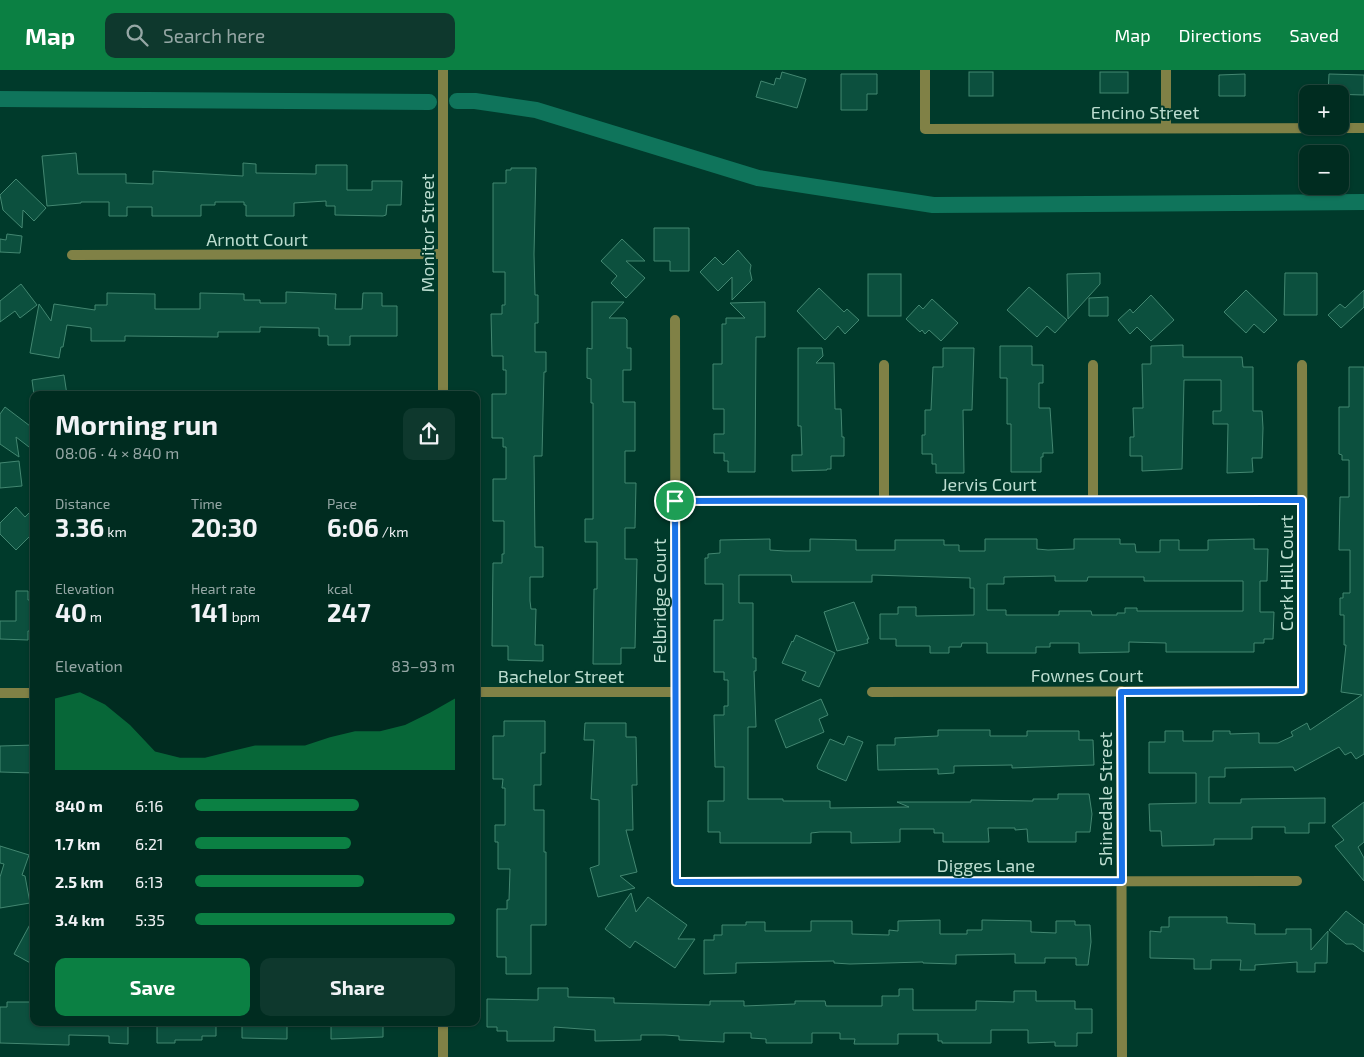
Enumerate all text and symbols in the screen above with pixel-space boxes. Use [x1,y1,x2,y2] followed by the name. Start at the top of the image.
[105,13,455,58] search box
[25,21,75,50] text: Map
[123,21,151,49] icon: search
[163,24,265,47] text: Search here
[1114,24,1151,46] text: Map
[1179,24,1262,46] text: Directions
[1290,24,1339,46] text: Saved
[1299,85,1349,195] map controls
[1299,85,1349,135] button: +
[1091,101,1199,123] street label: Encino Street
[1299,145,1349,195] button: −
[416,173,438,292] street label: Monitor Street
[206,228,308,250] street label: Arnott Court
[55,407,218,441] text: Morning run
[403,408,455,460] button: share
[55,443,179,462] text: 08:06 · 4 × 840 m
[942,473,1037,495] street label: Jervis Court
[654,480,696,522] pin
[661,487,689,515] icon: arrive
[55,495,110,512] text: Distance
[191,495,222,512] text: Time
[327,495,357,512] text: Pace
[55,512,104,542] text: 3.36
[191,512,258,542] text: 20:30
[327,512,379,542] text: 6:06
[1275,515,1297,631] street label: Cork Hill Court
[104,523,127,540] text: km
[379,523,408,540] text: /km
[648,538,670,664] street label: Felbridge Court
[55,580,114,597] text: Elevation
[191,580,256,597] text: Heart rate
[327,580,353,597] text: kcal
[55,597,87,627] text: 40
[191,597,229,627] text: 141
[327,597,371,627] text: 247
[87,608,102,625] text: m
[229,608,260,625] text: bpm
[55,656,123,675] text: Elevation
[391,656,455,675] text: 83–93 m
[1031,664,1143,686] street label: Fownes Court
[498,665,624,687] street label: Bachelor Street
[1094,732,1116,866] street label: Shinedale Street
[55,796,103,815] text: 840 m
[135,796,163,815] text: 6:16
[55,834,100,853] text: 1.7 km
[135,834,163,853] text: 6:21
[937,854,1035,876] street label: Digges Lane
[55,872,104,891] text: 2.5 km
[135,872,163,891] text: 6:13
[55,910,105,929] text: 3.4 km
[135,910,165,929] text: 5:35
[55,958,250,1016] button: Save
[260,958,455,1016] button: Share

